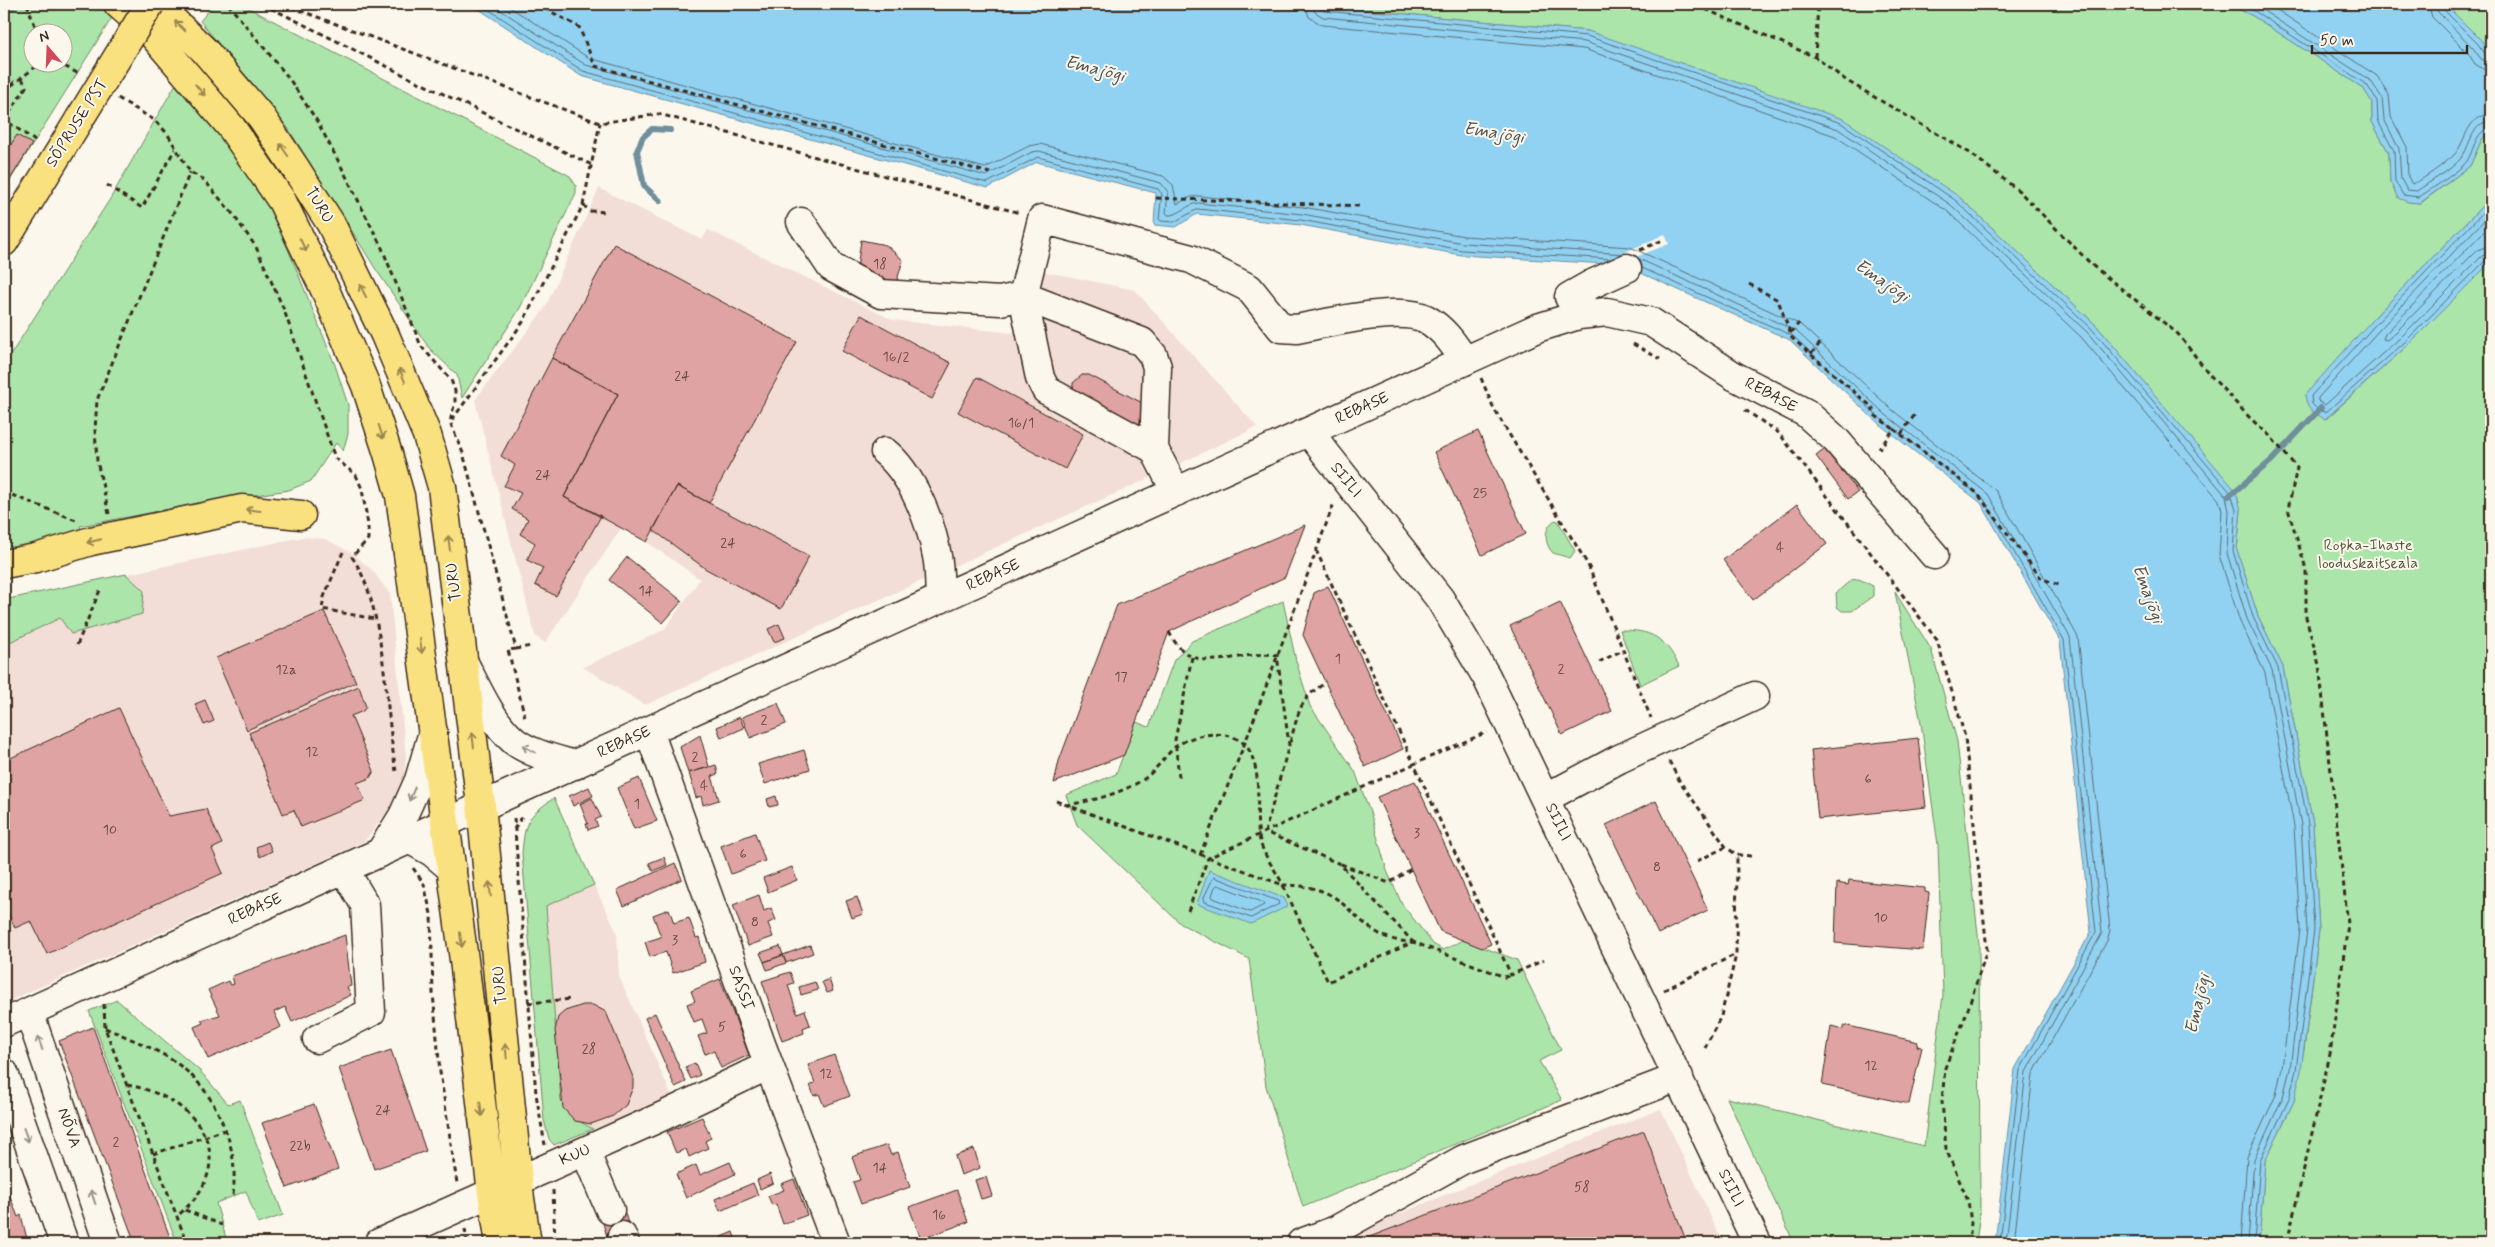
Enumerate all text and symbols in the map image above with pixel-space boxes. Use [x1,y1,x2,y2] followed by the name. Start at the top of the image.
[173,20,186,32] one-way arrow
[22,22,72,72] north arrow
[2312,22,2468,54] scale bar
[37,27,51,47] text: N
[2320,31,2354,51] text: 50 m
[1062,50,1129,88] water label: Emajõgi
[41,75,113,171] street label: SÕPRUSE PST
[194,83,205,96] one-way arrow
[1462,116,1528,150] water label: Emajõgi
[279,143,289,157] one-way arrow
[300,183,338,227] street label: TURU
[299,237,308,252] one-way arrow
[1850,254,1916,309] water label: Emajõgi
[873,255,887,273] house number: 18
[358,284,368,299] one-way arrow
[883,348,910,366] house number: 16/2
[674,367,690,385] house number: 24
[396,368,406,383] one-way arrow
[1741,372,1801,418] street label: REBASE
[1332,387,1392,429] street label: REBASE
[1008,414,1034,432] house number: 16/1
[377,424,386,440] one-way arrow
[1326,458,1366,502] street label: SIILI
[535,466,551,484] house number: 24
[1473,484,1487,502] house number: 25
[245,505,261,515] one-way arrow
[720,534,736,552] house number: 24
[444,535,454,551] one-way arrow
[2318,535,2418,574] park label: Ropka-Ihaste looduskaitseala
[86,537,102,546] one-way arrow
[1776,539,1784,557] house number: 4
[963,554,1023,596] street label: REBASE
[441,561,467,603] street label: TURU
[2126,561,2170,629] water label: Emajõgi
[639,582,654,600] house number: 14
[416,637,426,653] one-way arrow
[1335,650,1341,668] house number: 1
[1558,660,1565,678] house number: 2
[276,661,296,679] house number: 12a
[1114,668,1128,686] house number: 17
[761,711,768,729] house number: 2
[594,721,654,763] street label: REBASE
[468,732,478,748] one-way arrow
[305,743,319,761] house number: 12
[522,744,537,753] one-way arrow
[692,748,699,766] house number: 2
[1864,770,1872,788] house number: 6
[700,777,708,795] house number: 4
[407,786,417,801] one-way arrow
[634,795,640,813] house number: 1
[1540,800,1576,844] street label: SIILI
[103,821,117,839] house number: 10
[1414,824,1420,842] house number: 3
[739,845,747,863] house number: 6
[1653,858,1661,876] house number: 8
[485,881,495,897] one-way arrow
[225,888,285,930] street label: REBASE
[1874,909,1888,927] house number: 10
[751,913,759,931] house number: 8
[672,931,678,949] house number: 3
[457,932,467,948] one-way arrow
[723,963,759,1013] street label: SASSI
[488,965,512,1005] street label: TURU
[2179,970,2217,1036] water label: Emajõgi
[718,1018,726,1036] house number: 5
[35,1036,44,1052] one-way arrow
[582,1040,596,1058] house number: 28
[501,1043,511,1059] one-way arrow
[1864,1057,1878,1075] house number: 12
[819,1065,833,1083] house number: 12
[375,1101,391,1119] house number: 24
[477,1101,487,1117] one-way arrow
[52,1105,86,1151] street label: NÕVA
[22,1127,31,1143] one-way arrow
[113,1133,120,1151] house number: 2
[289,1137,311,1155] house number: 22b
[556,1139,594,1171] street label: KUU
[873,1159,888,1177] house number: 14
[1713,1166,1749,1210] street label: SIILI
[1574,1178,1590,1196] house number: 58
[87,1189,97,1205] one-way arrow
[932,1206,946,1224] house number: 16

